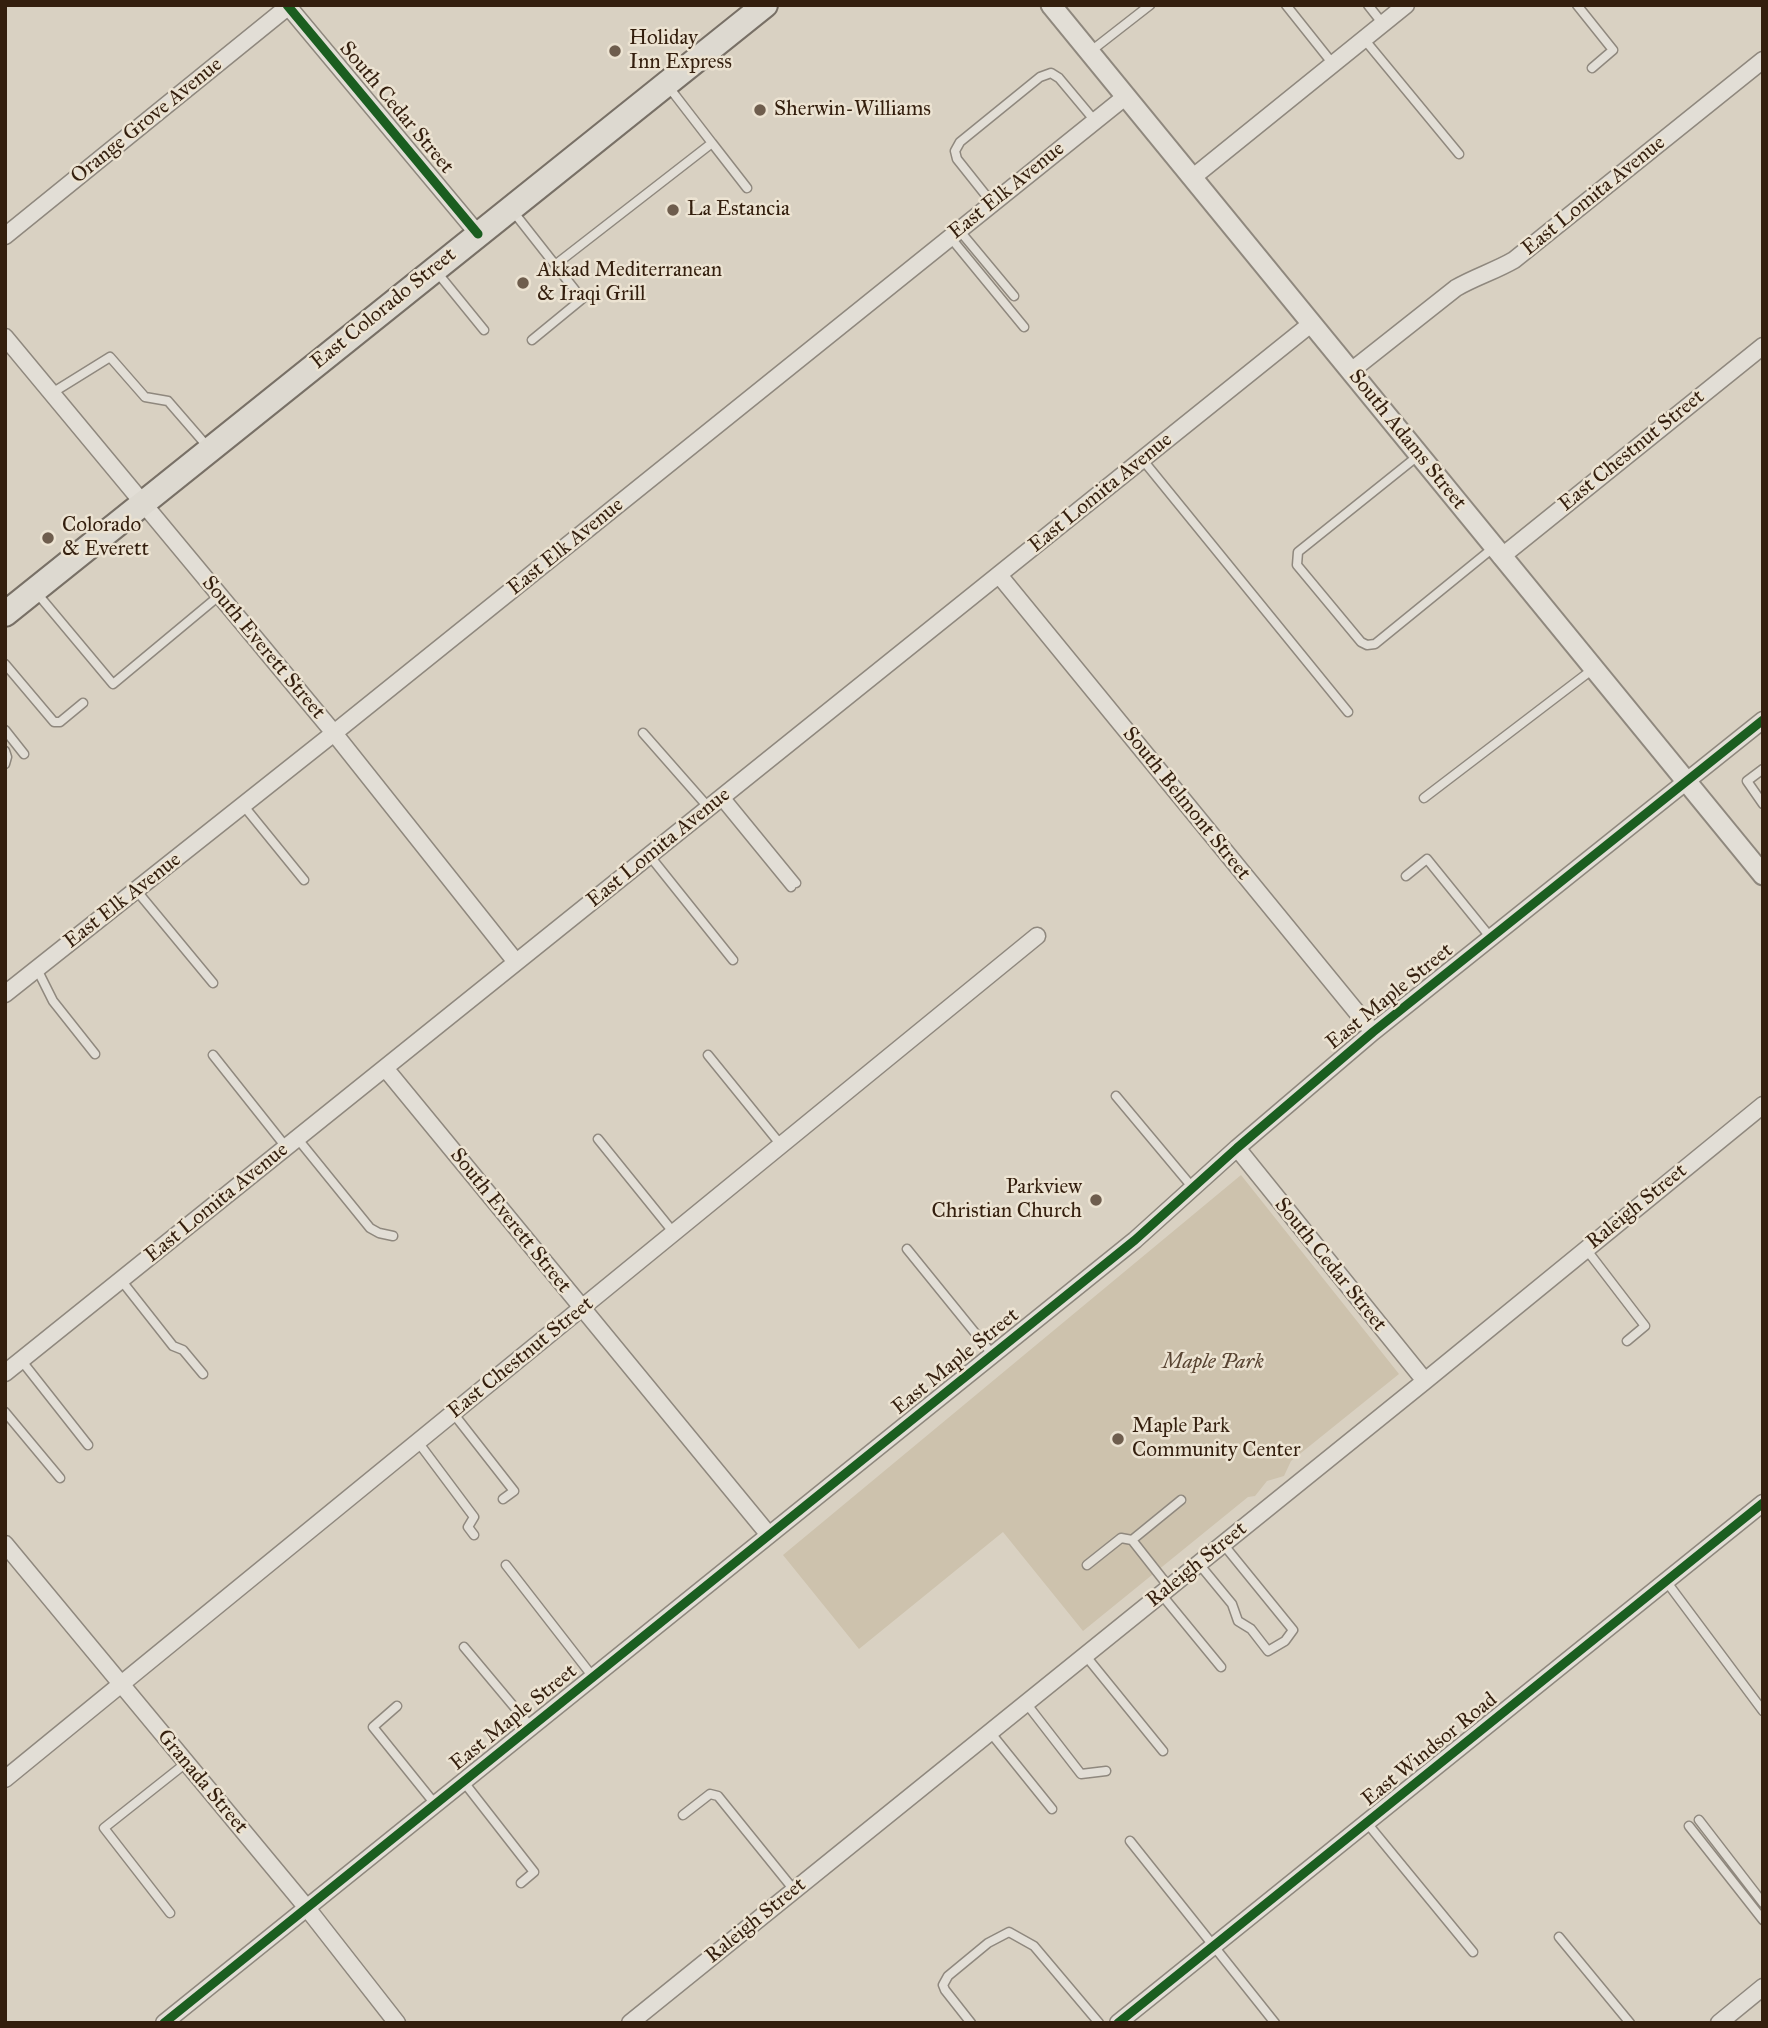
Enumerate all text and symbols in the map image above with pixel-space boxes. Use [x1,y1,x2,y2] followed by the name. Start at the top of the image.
[629,26,732,76] place label: Holiday Inn Express
[333,37,459,179] street label: South Cedar Street
[607,43,623,59] marker: Holiday Inn Express
[66,52,228,190] street label: Orange Grove Avenue
[774,97,931,123] place label: Sherwin-Williams
[752,102,768,118] marker: Sherwin-Williams
[1517,131,1671,261] street label: East Lomita Avenue
[944,137,1070,245] street label: East Elk Avenue
[687,197,790,223] place label: La Estancia
[665,202,681,218] marker: La Estancia
[306,243,462,375] street label: East Colorado Street
[537,258,722,308] place label: Akkad Mediterranean & Iraqi Grill
[515,275,531,291] marker: Akkad Mediterranean & Iraqi Grill
[1343,365,1471,515] street label: South Adams Street
[1554,385,1710,517] street label: East Chestnut Street
[1024,428,1178,558] street label: East Lomita Avenue
[503,493,629,601] street label: East Elk Avenue
[62,513,149,563] place label: Colorado & Everett
[40,530,56,546] marker: Colorado & Everett
[196,571,330,725] street label: South Everett Street
[1117,722,1255,886] street label: South Belmont Street
[582,783,736,913] street label: East Lomita Avenue
[59,847,187,955] street label: East Elk Avenue
[1322,938,1458,1056] street label: East Maple Street
[140,1138,294,1268] street label: East Lomita Avenue
[444,1144,576,1298] street label: South Everett Street
[1582,1159,1692,1255] street label: Raleigh Street
[931,1175,1082,1225] place label: Parkview Christian Church
[1088,1192,1104,1208] marker: Parkview Christian Church
[1268,1193,1392,1337] street label: South Cedar Street
[443,1292,599,1424] street label: East Chestnut Street
[888,1303,1024,1421] street label: East Maple Street
[1162,1350,1264,1376] park label: Maple Park
[1132,1414,1301,1464] place label: Maple Park Community Center
[1110,1431,1126,1447] marker: Maple Park Community Center
[1142,1517,1252,1613] street label: Raleigh Street
[446,1659,582,1777] street label: East Maple Street
[1357,1688,1503,1812] street label: East Windsor Road
[151,1725,253,1839] street label: Granada Street
[701,1873,811,1969] street label: Raleigh Street

